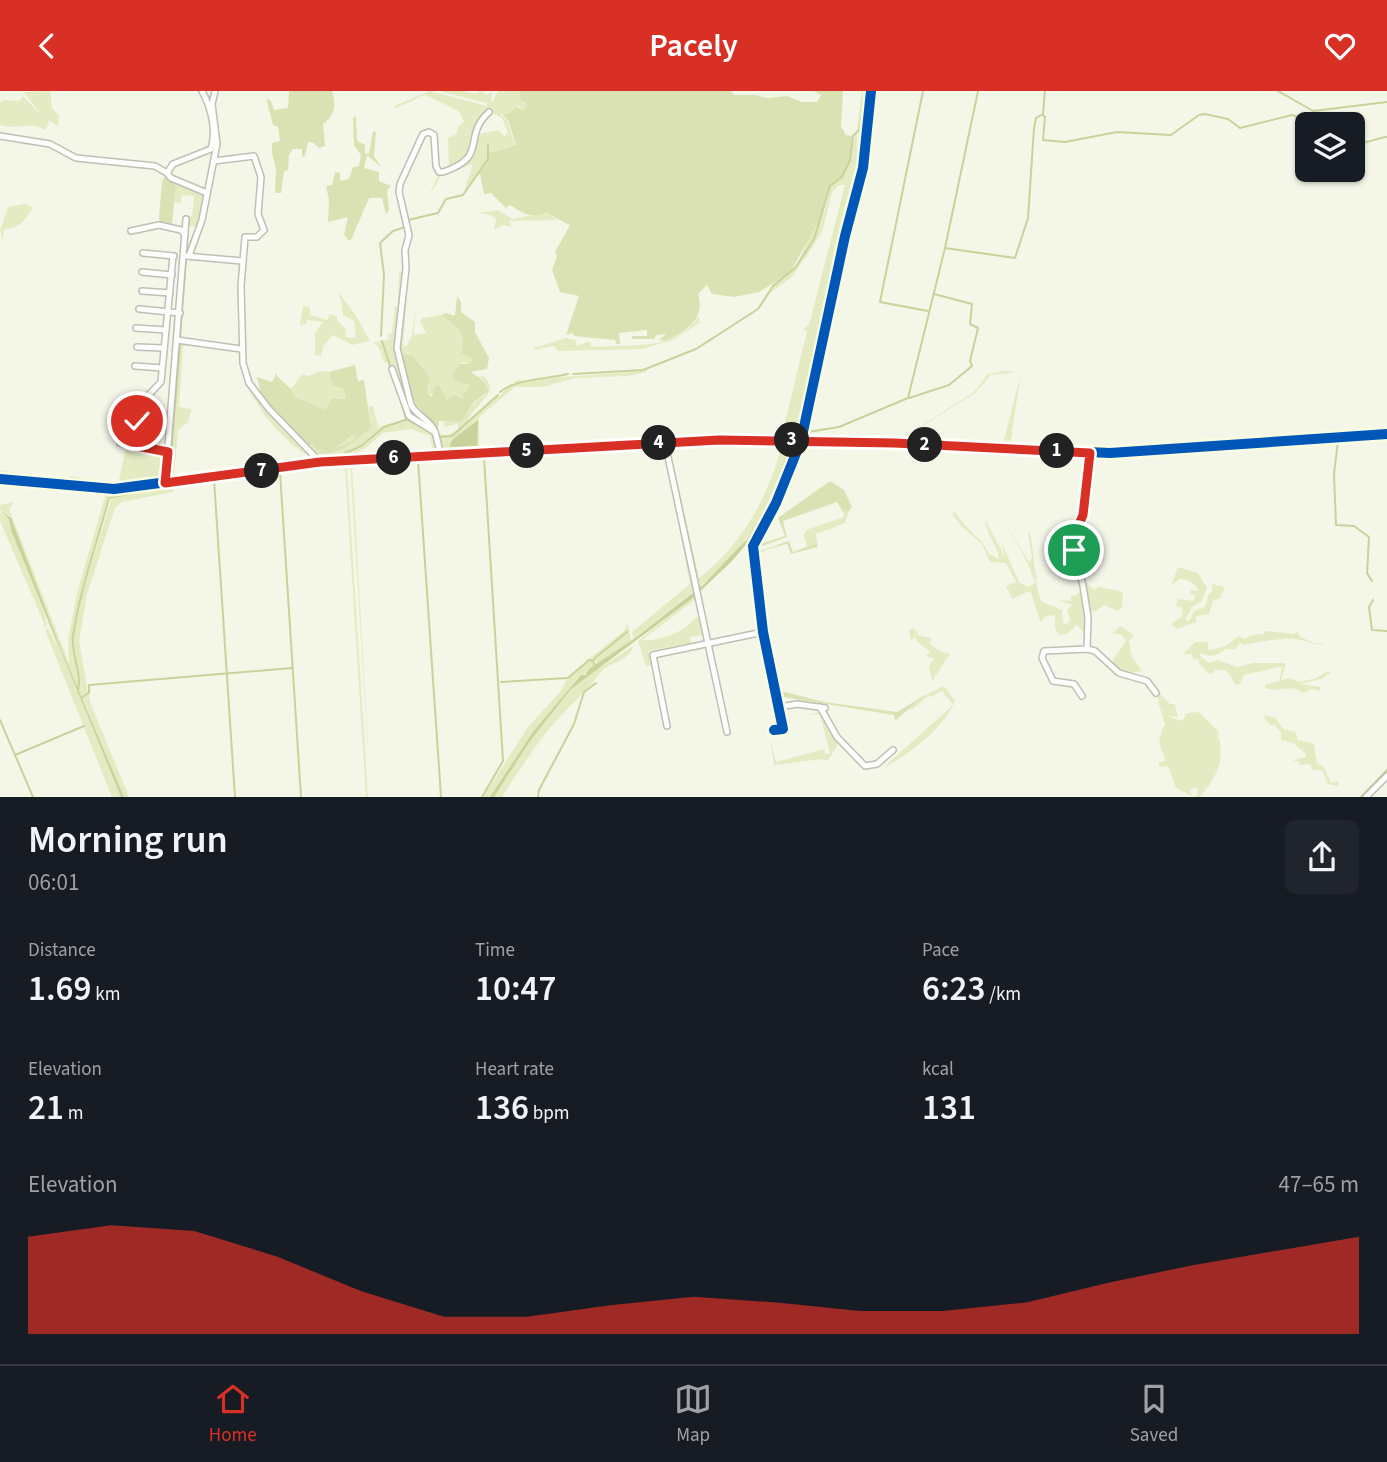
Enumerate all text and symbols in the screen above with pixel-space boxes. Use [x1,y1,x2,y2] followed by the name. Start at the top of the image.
[649,23,738,69] text: Pacely
[28,27,66,65] icon: back
[1321,27,1359,65] icon: heart
[1295,112,1365,182] map controls
[1295,112,1365,182] button: layers
[107,391,167,451] pin
[118,402,156,440] icon: check
[774,423,810,457] pin: 3
[642,425,676,461] pin: 4
[786,426,797,453] text: 3
[908,427,942,463] pin: 2
[653,429,664,456] text: 4
[919,431,930,458] text: 2
[510,433,544,469] pin: 5
[1040,433,1074,469] pin: 1
[521,437,532,464] text: 5
[1051,437,1062,464] text: 1
[376,441,412,475] pin: 6
[388,444,399,471] text: 6
[244,453,280,489] pin: 7
[256,457,267,484] text: 7
[1044,520,1104,580] pin
[1055,531,1093,569] icon: arrive
[28,813,228,867] text: Morning run
[1285,820,1359,894] button: share
[28,866,79,899] text: 06:01
[28,937,96,964] text: Distance
[475,937,515,964] text: Time
[922,937,959,964] text: Pace
[28,964,92,1014] text: 1.69
[475,964,556,1014] text: 10:47
[922,964,986,1014] text: 6:23
[92,981,120,1008] text: km
[986,981,1021,1008] text: /km
[28,1056,102,1083] text: Elevation
[475,1056,554,1083] text: Heart rate
[922,1056,954,1083] text: kcal
[28,1083,64,1133] text: 21
[475,1083,529,1133] text: 136
[922,1083,976,1133] text: 131
[64,1100,83,1127] text: m
[529,1100,569,1127] text: bpm
[28,1168,118,1201] text: Elevation
[1279,1168,1359,1201] text: 47–65 m
[209,1380,257,1449] tab: Home
[674,1380,712,1449] tab: Map
[1130,1380,1178,1449] tab: Saved

